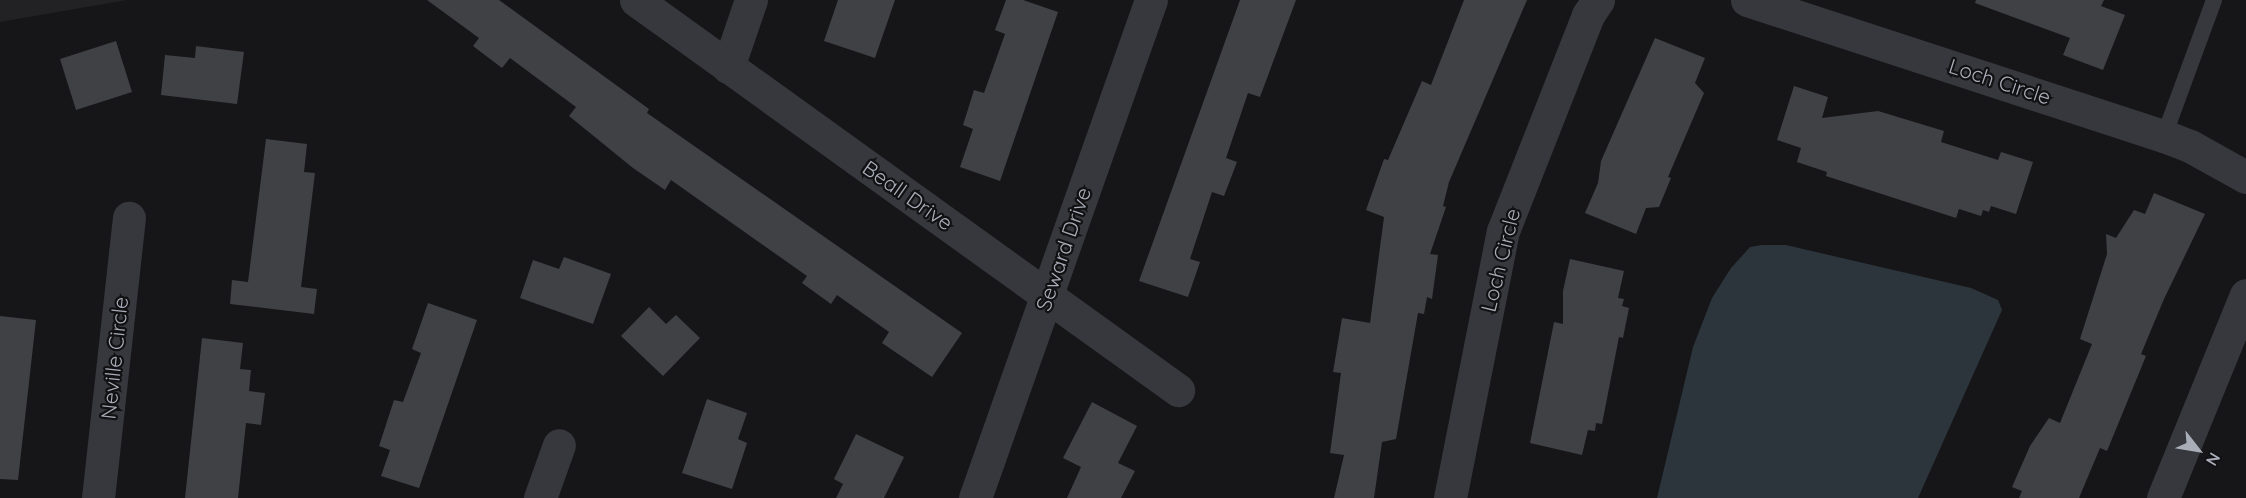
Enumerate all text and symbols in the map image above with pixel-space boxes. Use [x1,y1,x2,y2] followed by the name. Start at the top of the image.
[1946,53,2054,109] street label: Loch Circle
[858,155,958,235] street label: Beall Drive
[1030,184,1096,314] street label: Seward Drive
[1475,206,1525,314] street label: Loch Circle
[95,296,133,420] street label: Neville Circle
[2168,420,2228,480] north arrow
[2202,449,2225,469] text: N

